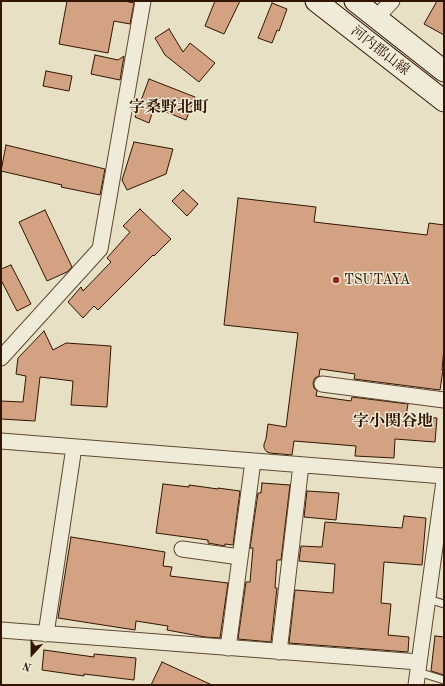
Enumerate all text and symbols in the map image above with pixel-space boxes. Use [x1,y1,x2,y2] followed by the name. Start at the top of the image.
[347,23,413,79] street label: 河内郡山線
[129,98,209,118] district label: 字桑野北町
[344,272,410,288] place label: TSUTAYA
[331,275,341,285] marker: TSUTAYA
[353,412,433,432] district label: 字小関谷地
[12,634,52,674] north arrow
[22,659,33,672] text: N

